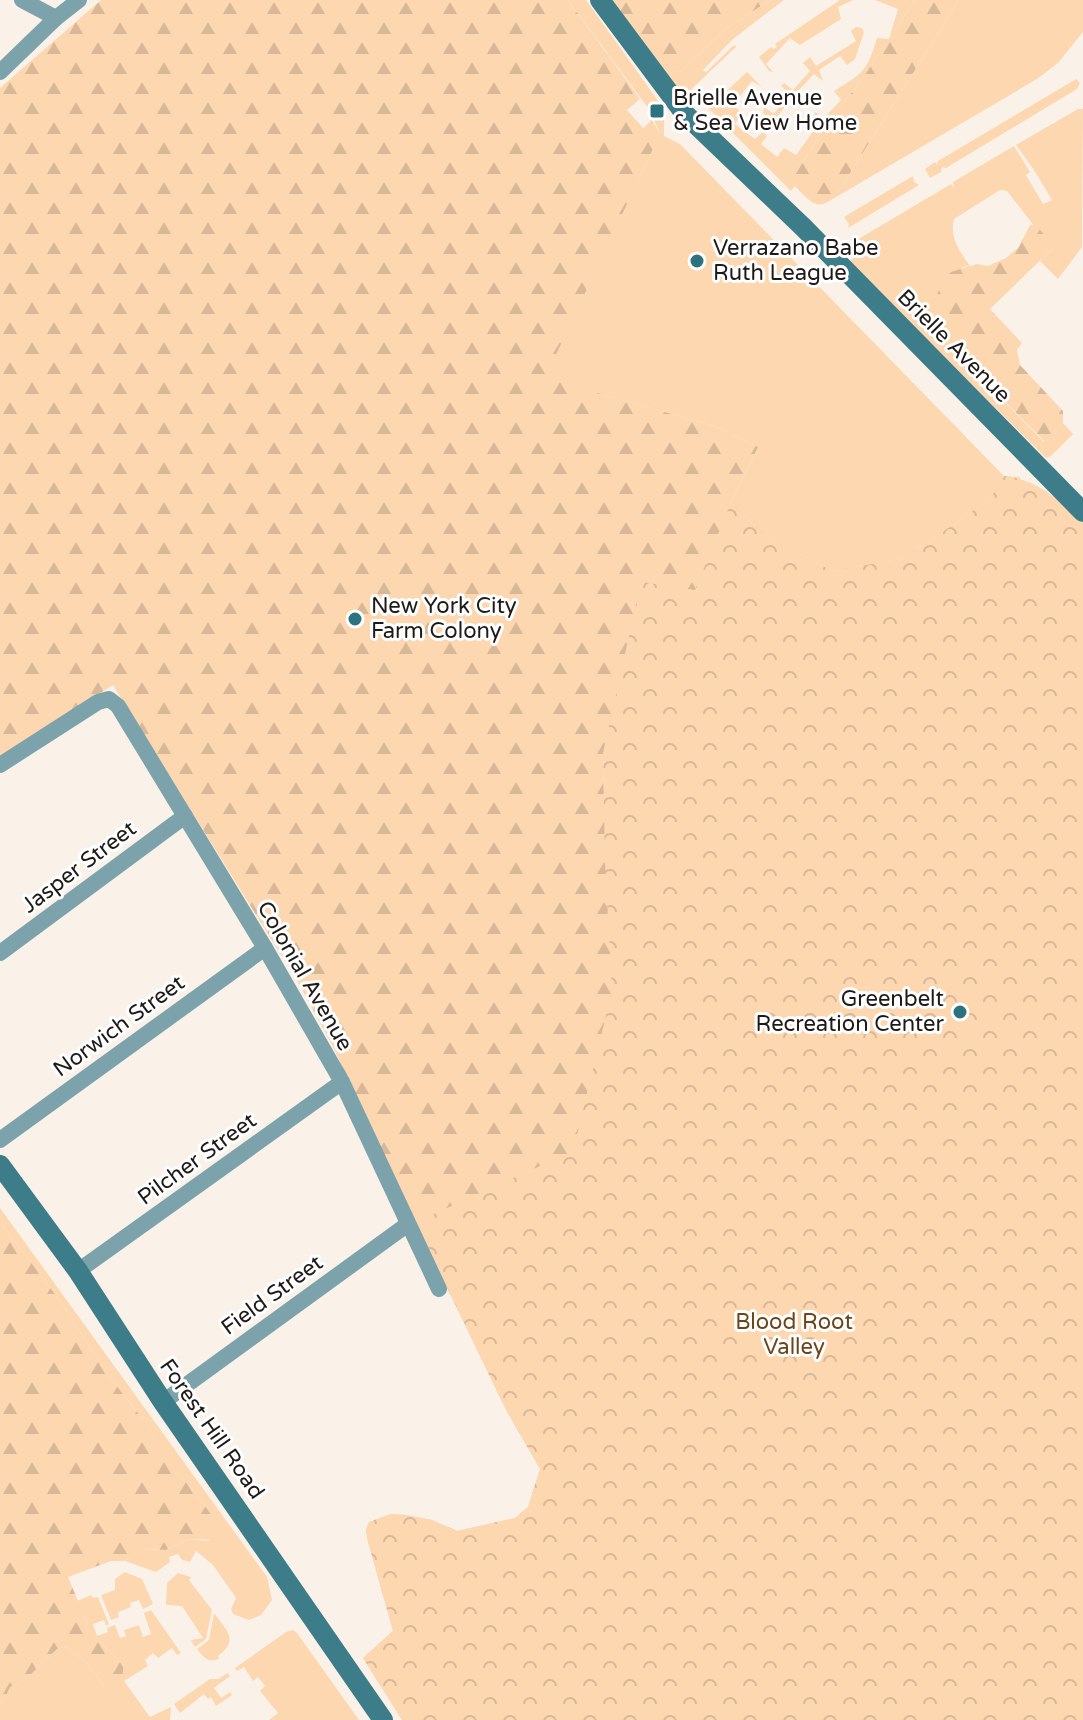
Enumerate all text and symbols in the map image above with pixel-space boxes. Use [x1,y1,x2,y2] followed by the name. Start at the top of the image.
[673,85,857,136] place label: Brielle Avenue & Sea View Home
[648,102,666,120] marker: Brielle Avenue & Sea View Home
[713,235,879,286] place label: Verrazano Babe Ruth League
[688,252,706,270] marker: Verrazano Babe Ruth League
[892,284,1016,408] street label: Brielle Avenue
[371,593,517,644] place label: New York City Farm Colony
[346,610,364,628] marker: New York City Farm Colony
[17,816,141,918] street label: Jasper Street
[252,897,358,1055] street label: Colonial Avenue
[48,970,190,1082] street label: Norwich Street
[755,986,945,1037] place label: Greenbelt Recreation Center
[951,1003,969,1021] marker: Greenbelt Recreation Center
[133,1107,261,1211] street label: Pilcher Street
[216,1250,328,1340] street label: Field Street
[735,1309,853,1360] park label: Blood Root Valley
[154,1354,270,1504] street label: Forest Hill Road

